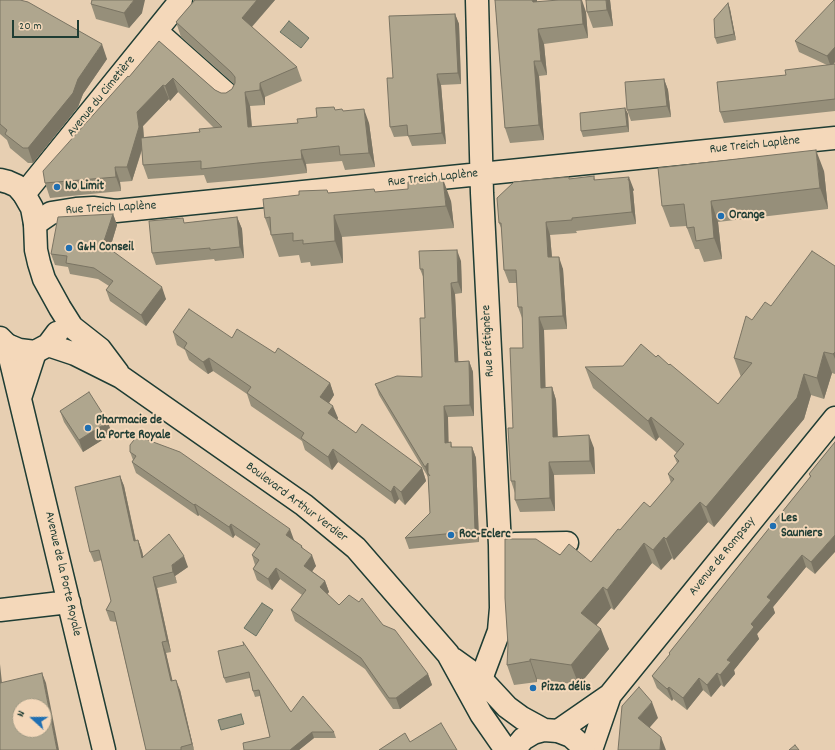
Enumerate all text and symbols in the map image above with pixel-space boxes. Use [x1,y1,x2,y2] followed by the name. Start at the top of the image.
[14,12,81,38] scale bar
[19,18,42,35] text: 20 m
[64,53,140,141] street label: Avenue du Cimetière
[709,134,801,158] street label: Rue Treich Laplène
[387,167,479,191] street label: Rue Treich Laplène
[65,179,104,195] place label: No Limit
[52,182,62,192] marker: No Limit
[65,199,157,219] street label: Rue Treich Laplène
[729,208,765,224] place label: Orange
[716,211,726,221] marker: Orange
[77,240,134,256] place label: G&H Conseil
[64,243,74,253] marker: G&H Conseil
[479,305,499,377] street label: Rue Brétignère
[96,413,170,444] place label: Pharmacie de la Porte Royale
[83,423,93,433] marker: Pharmacie de la Porte Royale
[242,460,350,546] street label: Boulevard Arthur Verdier
[40,510,84,638] street label: Avenue de la Porte Royale
[781,511,823,542] place label: Les Sauniers
[686,514,760,600] street label: Avenue de Rompsay
[768,521,778,531] marker: Les Sauniers
[459,527,511,543] place label: Roc-Eclerc
[446,530,456,540] marker: Roc-Eclerc
[541,680,591,696] place label: Pizza délis
[528,683,538,693] marker: Pizza délis
[12,698,52,738] north arrow
[13,709,30,719] text: N

